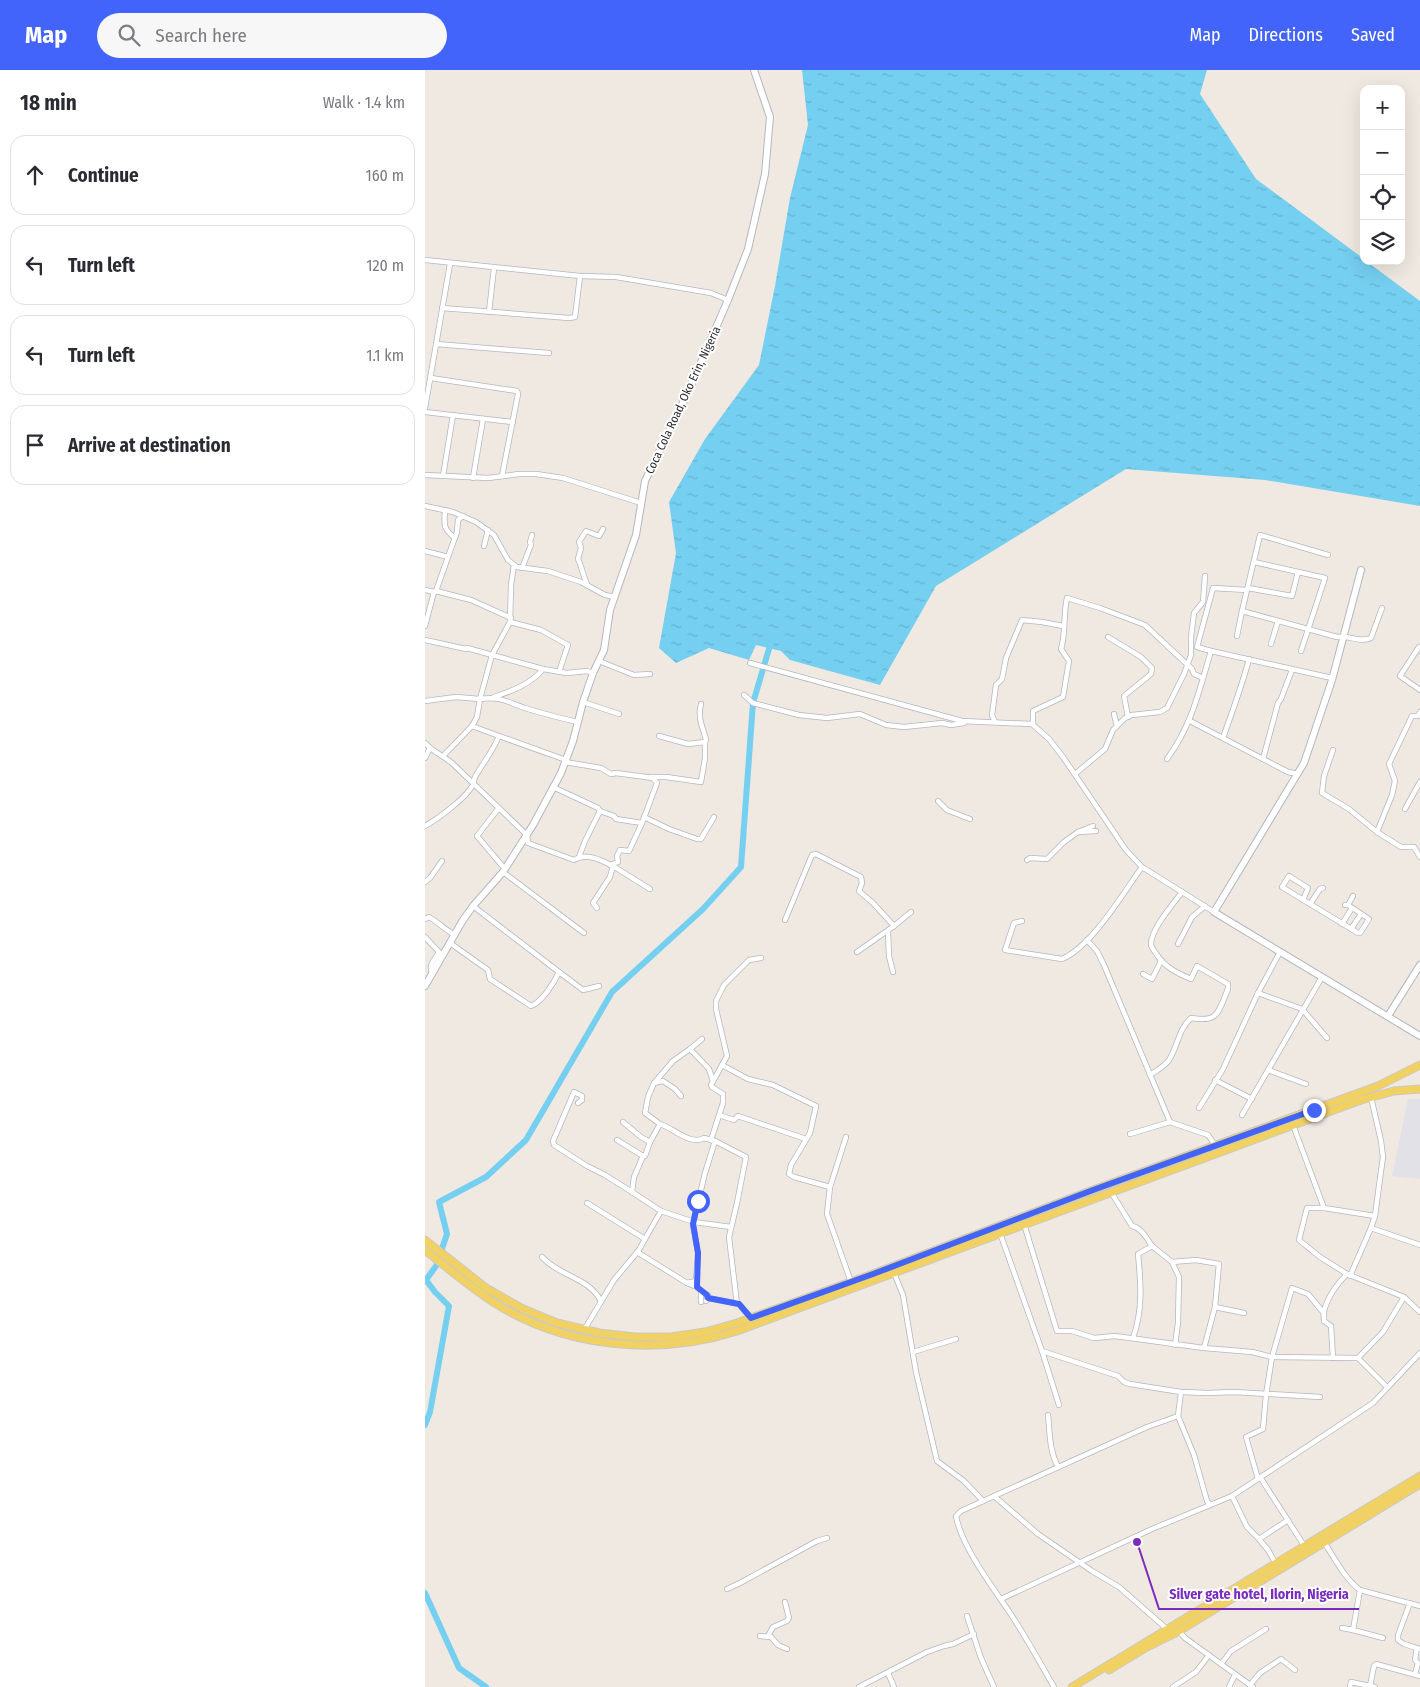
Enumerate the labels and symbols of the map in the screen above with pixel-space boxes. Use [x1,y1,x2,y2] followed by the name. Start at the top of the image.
[643,324,723,476] street label: Coca Cola Road, Oko Erin, Nigeria
[1303,1099,1326,1122] route end
[687,1190,710,1213] route start
[1159,1580,1359,1609] callout: Silver gate hotel, Ilorin, Nigeria
[1169,1586,1349,1603] text: Silver gate hotel, Ilorin, Nigeria

